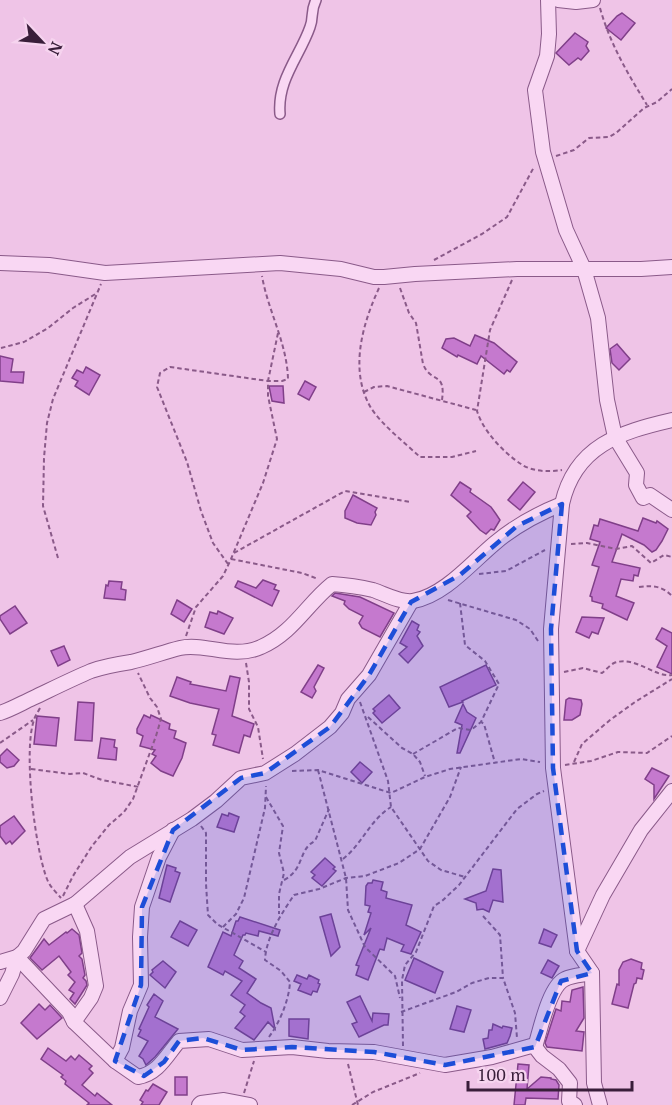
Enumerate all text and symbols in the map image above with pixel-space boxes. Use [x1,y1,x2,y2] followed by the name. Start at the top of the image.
[12,12,72,72] north arrow
[43,38,68,59] text: N
[468,1054,632,1092] scale bar
[477,1062,526,1086] text: 100 m

